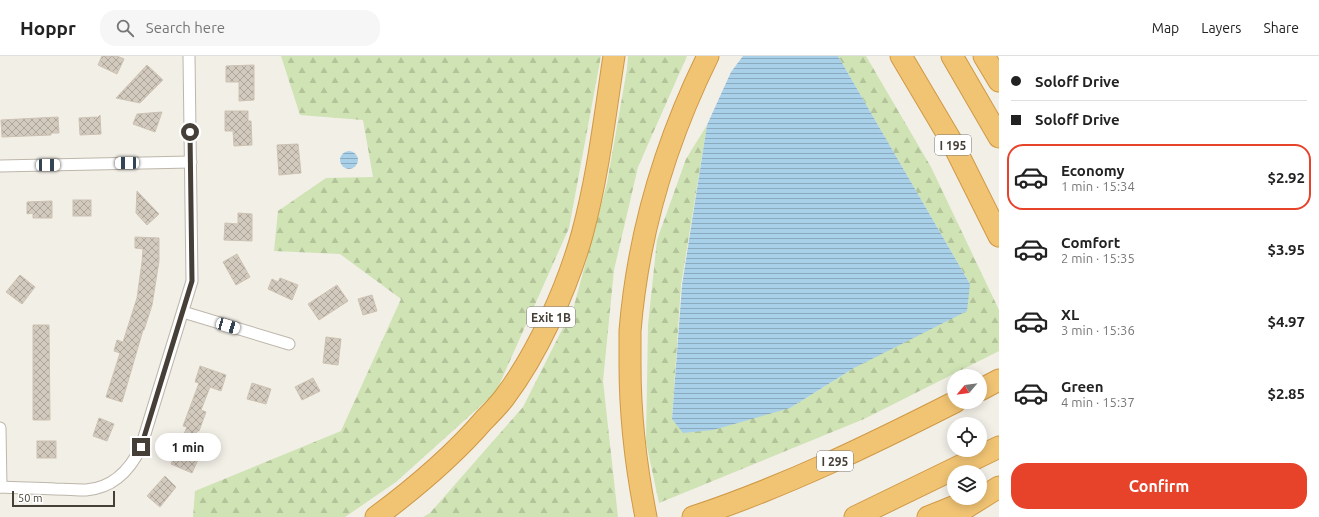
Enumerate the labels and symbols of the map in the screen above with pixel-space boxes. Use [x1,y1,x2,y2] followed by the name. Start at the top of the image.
[181,123,199,141] route start
[935,135,971,155] road number: I 195
[115,157,139,169] car
[36,159,60,171] car
[527,307,575,327] road number: Exit 1B
[215,317,241,335] car
[947,369,987,409] north arrow
[155,433,221,461] callout: 1 min
[132,438,150,456] route end
[817,451,853,471] road number: I 295
[12,489,115,508] scale bar

